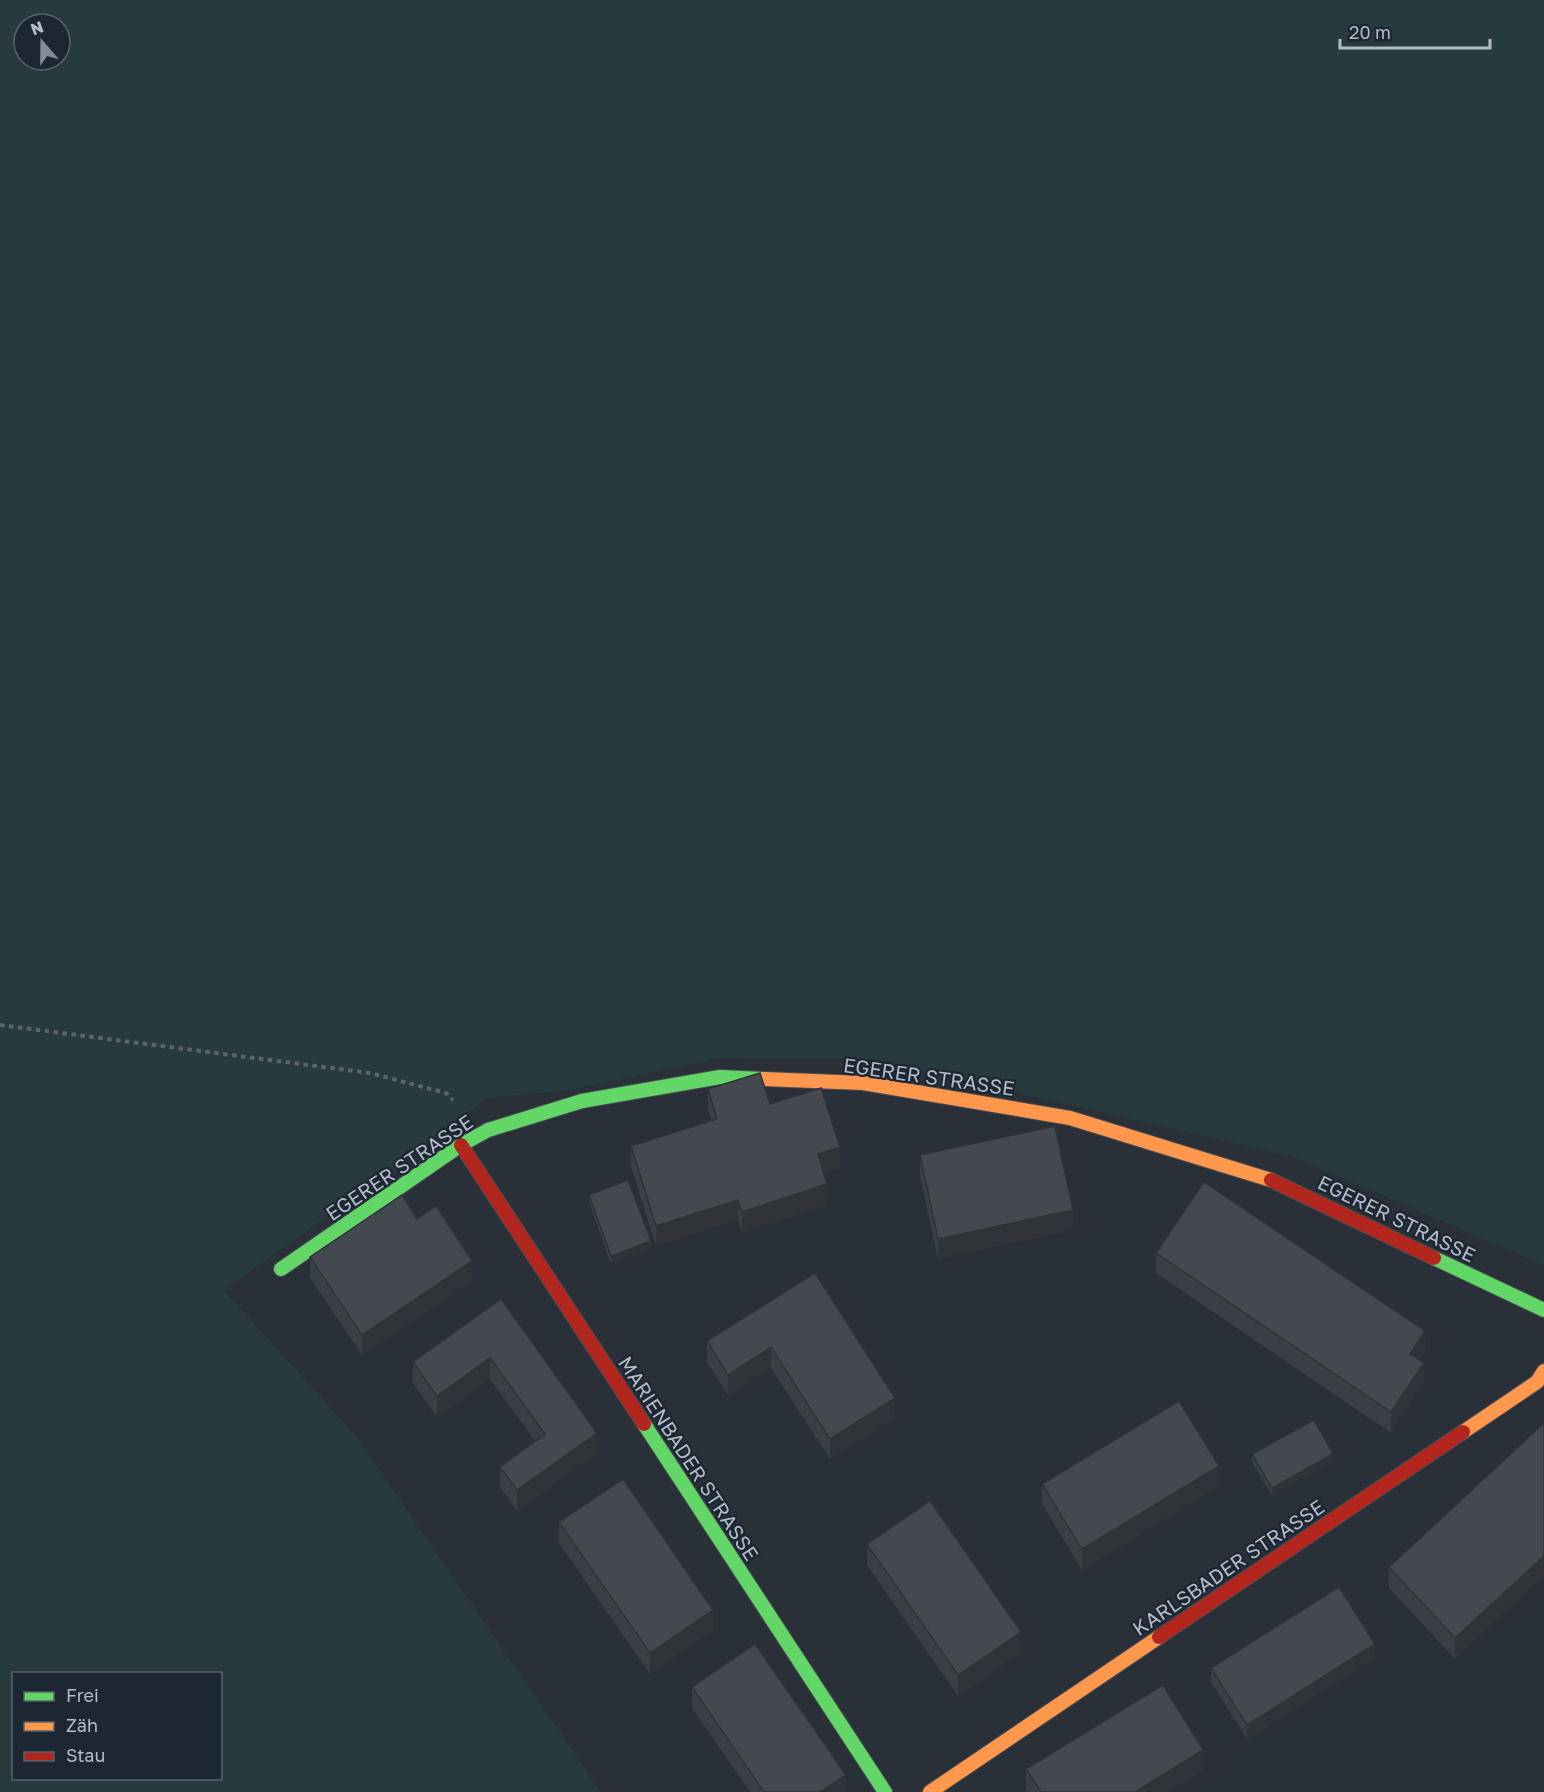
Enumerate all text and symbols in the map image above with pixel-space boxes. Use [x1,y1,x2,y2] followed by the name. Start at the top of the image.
[12,12,72,72] north arrow
[1340,12,1490,50] scale bar
[28,16,46,39] text: N
[1349,21,1391,43] text: 20 m
[842,1052,1016,1100] street label: EGERER STRASSE
[321,1109,477,1225] street label: EGERER STRASSE
[1314,1169,1480,1267] street label: EGERER STRASSE
[614,1351,764,1565] street label: MARIENBADER STRASSE
[1128,1494,1328,1640] street label: KARLSBADER STRASSE
[12,1672,222,1780] legend
[66,1684,99,1706] text: Frei
[66,1714,98,1736] text: Zäh
[66,1744,105,1766] text: Stau

